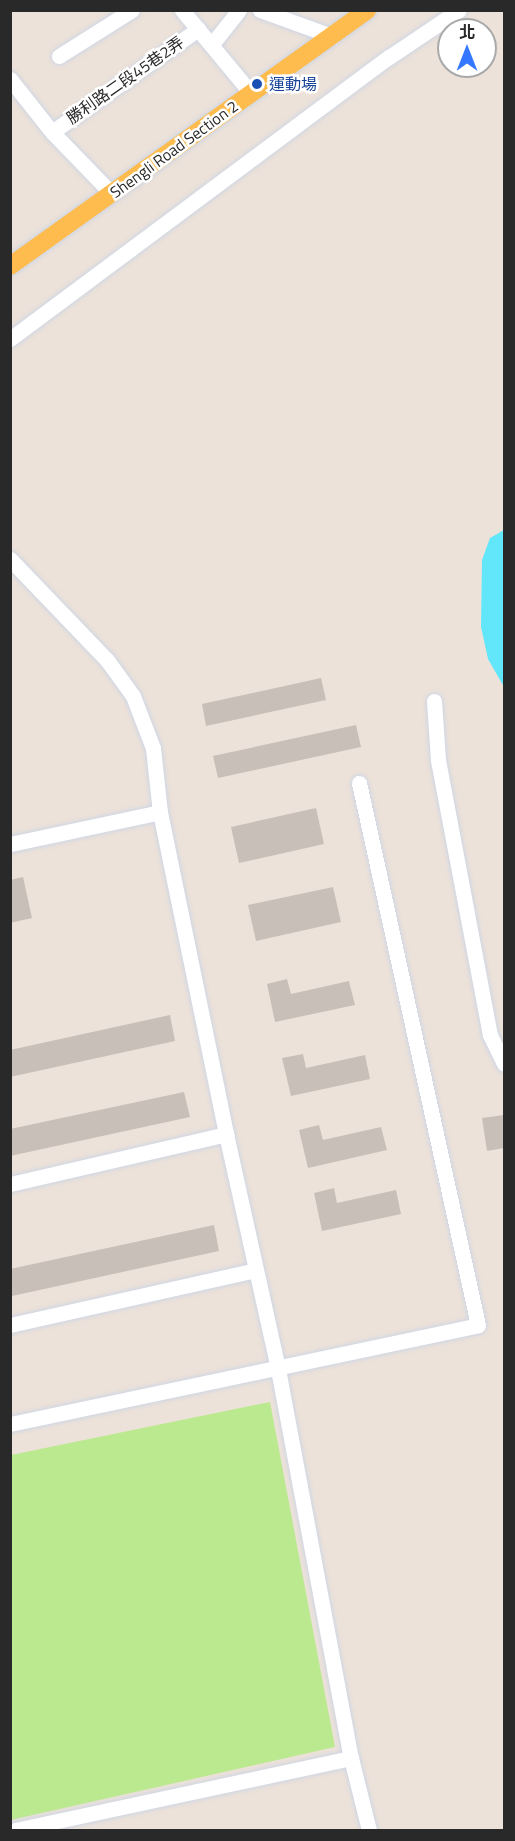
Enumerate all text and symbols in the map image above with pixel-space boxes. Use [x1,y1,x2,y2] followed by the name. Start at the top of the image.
[437,18,497,78] north arrow
[459,20,475,44] text: 北
[63,32,187,128] street label: 勝利路二段45巷2弄
[269,74,317,94] place label: 運動場
[250,77,264,91] marker: 運動場
[106,96,242,202] street label: Shengli Road Section 2

